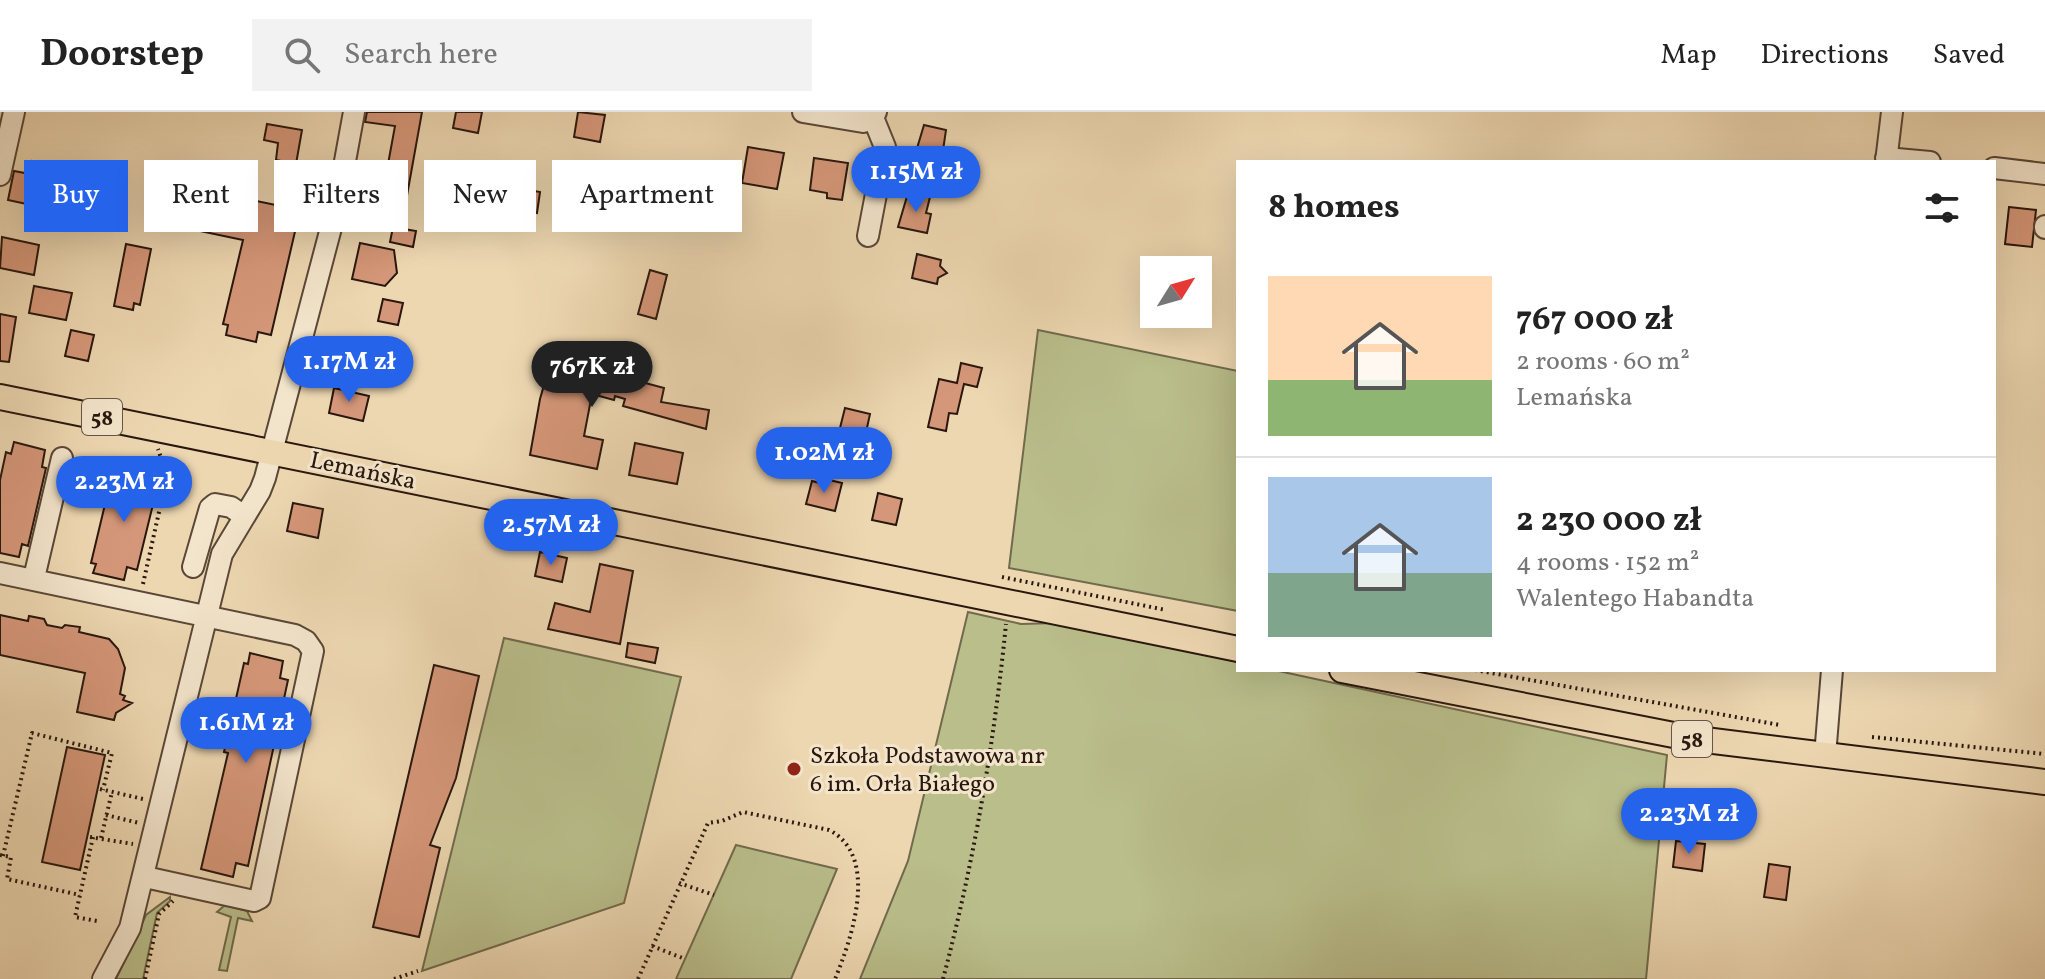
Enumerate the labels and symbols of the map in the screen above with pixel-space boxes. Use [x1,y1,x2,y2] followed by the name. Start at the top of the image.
[833,146,999,214] pin: 1.15M zł
[1140,256,1212,328] north arrow
[266,336,432,404] pin: 1.17M zł
[518,341,666,409] pin: 767K zł
[82,399,122,435] road number: 58
[741,427,907,495] pin: 1.02M zł
[306,444,419,500] street label: Lemańska
[41,456,207,524] pin: 2.23M zł
[468,499,634,567] pin: 2.57M zł
[163,697,329,765] pin: 1.61M zł
[1672,721,1712,757] road number: 58
[810,740,1045,802] place label: Szkoła Podstawowa nr 6 im. Orła Białego
[785,760,803,778] marker: Szkoła Podstawowa nr 6 im. Orła Białego
[1606,788,1772,856] pin: 2.23M zł

